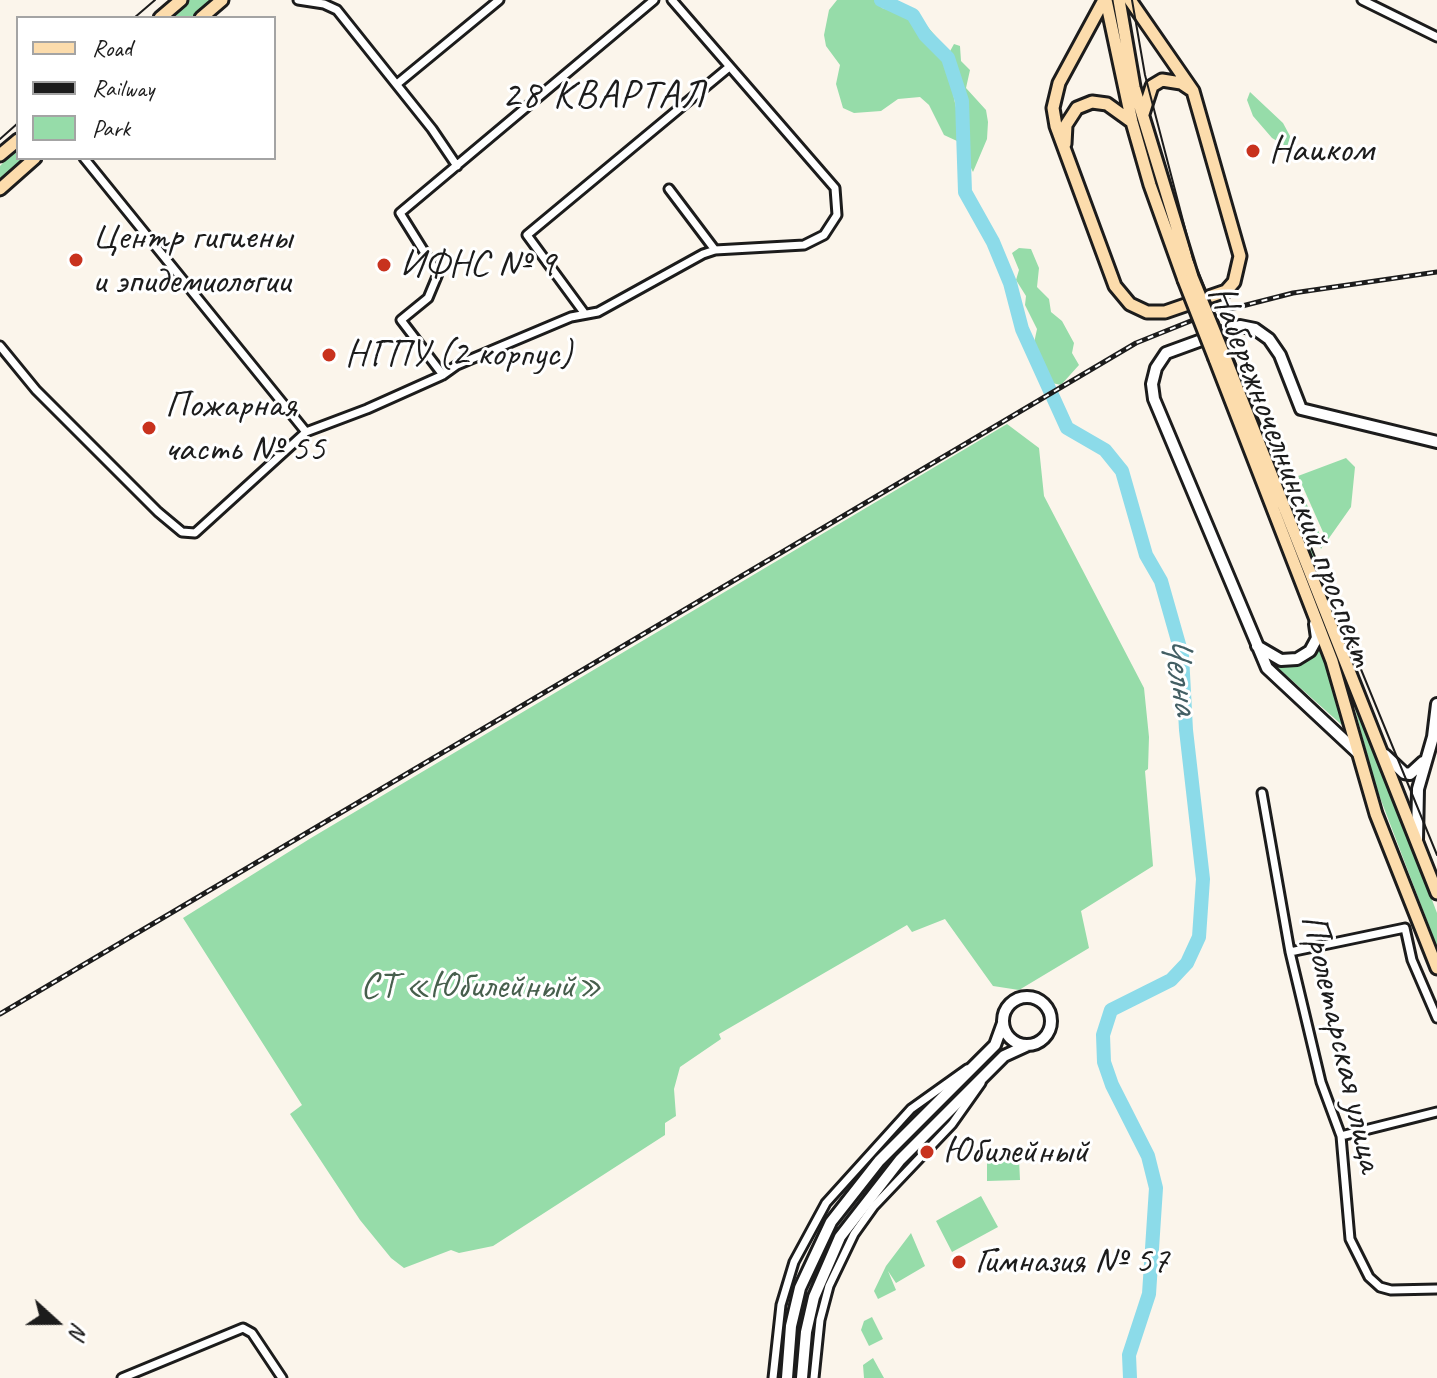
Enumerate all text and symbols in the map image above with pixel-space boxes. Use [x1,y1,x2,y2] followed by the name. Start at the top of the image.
[16,16,276,160] legend
[92,33,132,63] text: Road
[92,73,154,103] text: Railway
[502,73,706,121] district label: 28 КВАРТАЛ
[92,113,130,143] text: Park
[1269,128,1373,174] place label: Наиком
[1244,142,1262,160] marker: Наиком
[92,215,292,304] place label: Центр гигиены и эпидемиологии
[400,242,555,288] place label: ИФНС № 9
[67,251,85,269] marker: Центр гигиены и эпидемиологии
[375,256,393,274] marker: ИФНС № 9
[1197,279,1385,673] street label: Набережночелнинский проспект
[345,332,572,378] place label: НГПУ (2 корпус)
[320,346,338,364] marker: НГПУ (2 корпус)
[165,383,325,472] place label: Пожарная часть № 55
[140,419,158,437] marker: Пожарная часть № 55
[1148,631,1210,717] water label: Челна
[1289,910,1393,1176] street label: Пролетарская улица
[360,964,602,1010] park label: СТ «Юбилейный»
[943,1129,1088,1175] place label: Юбилейный
[918,1143,936,1161] marker: Юбилейный
[975,1239,1169,1285] place label: Гимназия № 57
[950,1253,968,1271] marker: Гимназия № 57
[16,1282,96,1362] north arrow
[63,1319,94,1342] text: N

